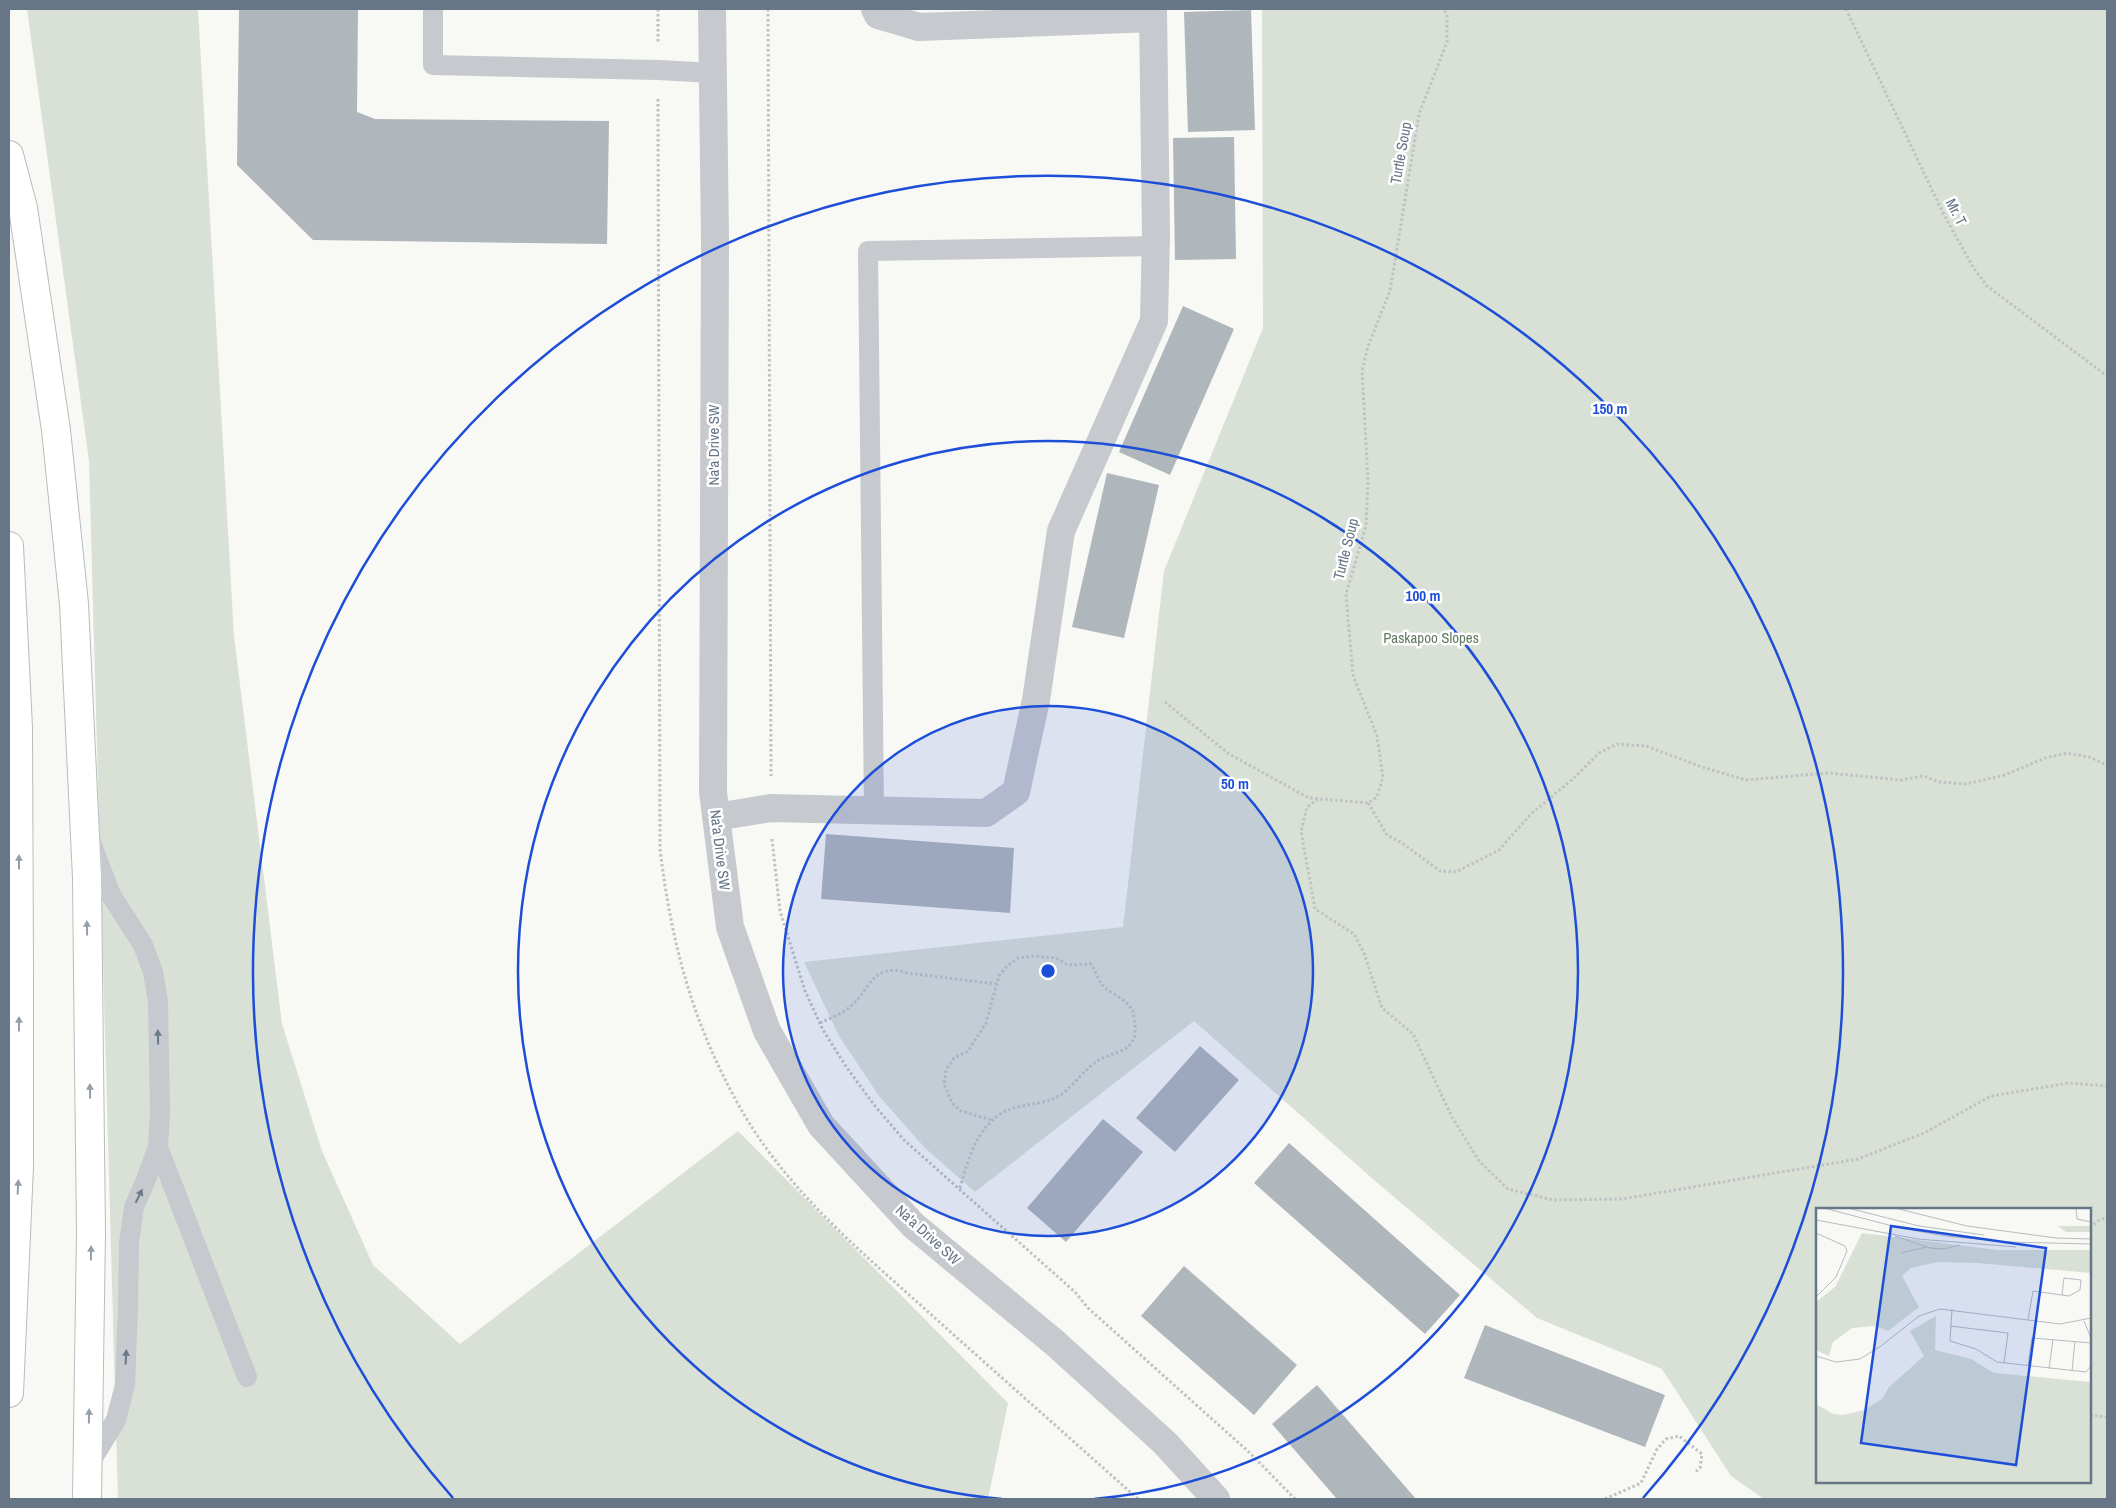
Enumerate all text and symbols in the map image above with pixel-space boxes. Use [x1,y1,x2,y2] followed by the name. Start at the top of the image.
[1385,120,1416,186] street label: Turtle Soup
[1941,195,1972,229] street label: Mr. T
[1593,398,1627,419] text: 150 m
[703,404,724,485] street label: Na'a Drive SW
[1328,516,1363,582] street label: Turtle Soup
[1406,585,1440,606] text: 100 m
[1383,627,1479,648] park label: Paskapoo Slopes
[1221,773,1249,794] text: 50 m
[705,808,736,892] street label: Na'a Drive SW
[15,853,23,869] one-way arrow
[83,920,91,936] one-way arrow
[1039,962,1057,980] centre of rings
[15,1016,23,1032] one-way arrow
[154,1029,162,1045] one-way arrow
[86,1082,94,1098] one-way arrow
[15,1178,23,1194] one-way arrow
[135,1189,143,1203] one-way arrow
[891,1200,966,1270] street label: Na'a Drive SW
[1816,1208,2091,1483] inset map
[87,1245,95,1261] one-way arrow
[122,1348,130,1364] one-way arrow
[85,1407,93,1423] one-way arrow

